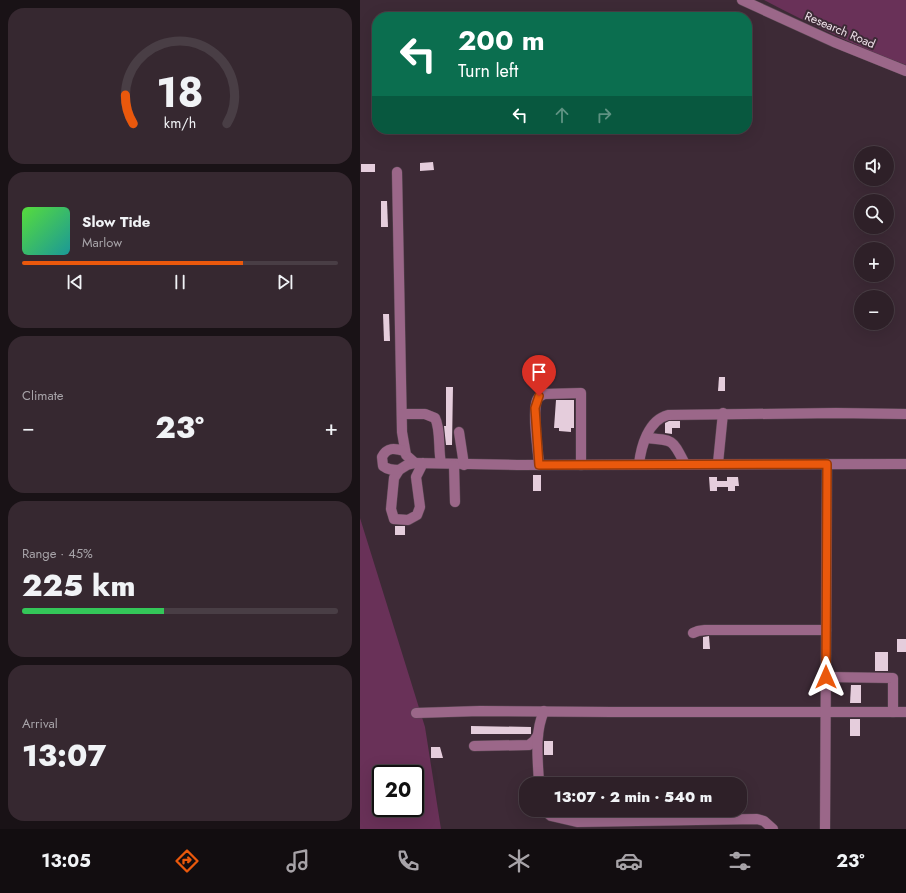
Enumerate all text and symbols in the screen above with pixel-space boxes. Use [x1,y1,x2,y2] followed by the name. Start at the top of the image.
[802,7,878,53] street label: Research Road
[458,20,545,61] text: 200 m
[392,28,444,80] icon: left
[458,58,518,84] text: Turn left
[156,62,204,123] text: 18
[509,104,531,126] icon: left
[551,104,573,126] icon: ahead
[593,104,615,126] icon: right
[164,113,196,133] text: km/h
[854,146,894,330] map controls
[854,146,894,186] button: sound
[854,194,894,234] button: search
[82,211,150,233] text: Slow Tide
[82,233,122,252] text: Marlow
[854,242,894,282] button: +
[64,271,86,293] icon: previous
[169,271,191,293] icon: pause
[274,271,296,293] icon: next
[854,290,894,330] button: −
[522,355,556,396] pin
[528,361,550,383] icon: arrive
[22,386,63,405] text: Climate
[155,406,204,449] text: 23°
[22,411,35,443] text: −
[324,411,338,443] text: +
[22,544,93,563] text: Range · 45%
[22,564,136,607] text: 225 km
[805,656,847,698] position arrow
[22,714,58,733] text: Arrival
[22,734,106,777] text: 13:07
[372,765,424,817] speed limit sign: 20
[554,786,712,808] text: 13:07 · 2 min · 540 m
[173,847,201,875] icon: directions
[284,847,312,875] icon: music
[394,847,422,875] icon: phone
[505,847,533,875] icon: climate
[615,847,643,875] icon: car
[726,847,754,875] icon: filters
[41,848,91,874] text: 13:05
[836,848,865,874] text: 23°

